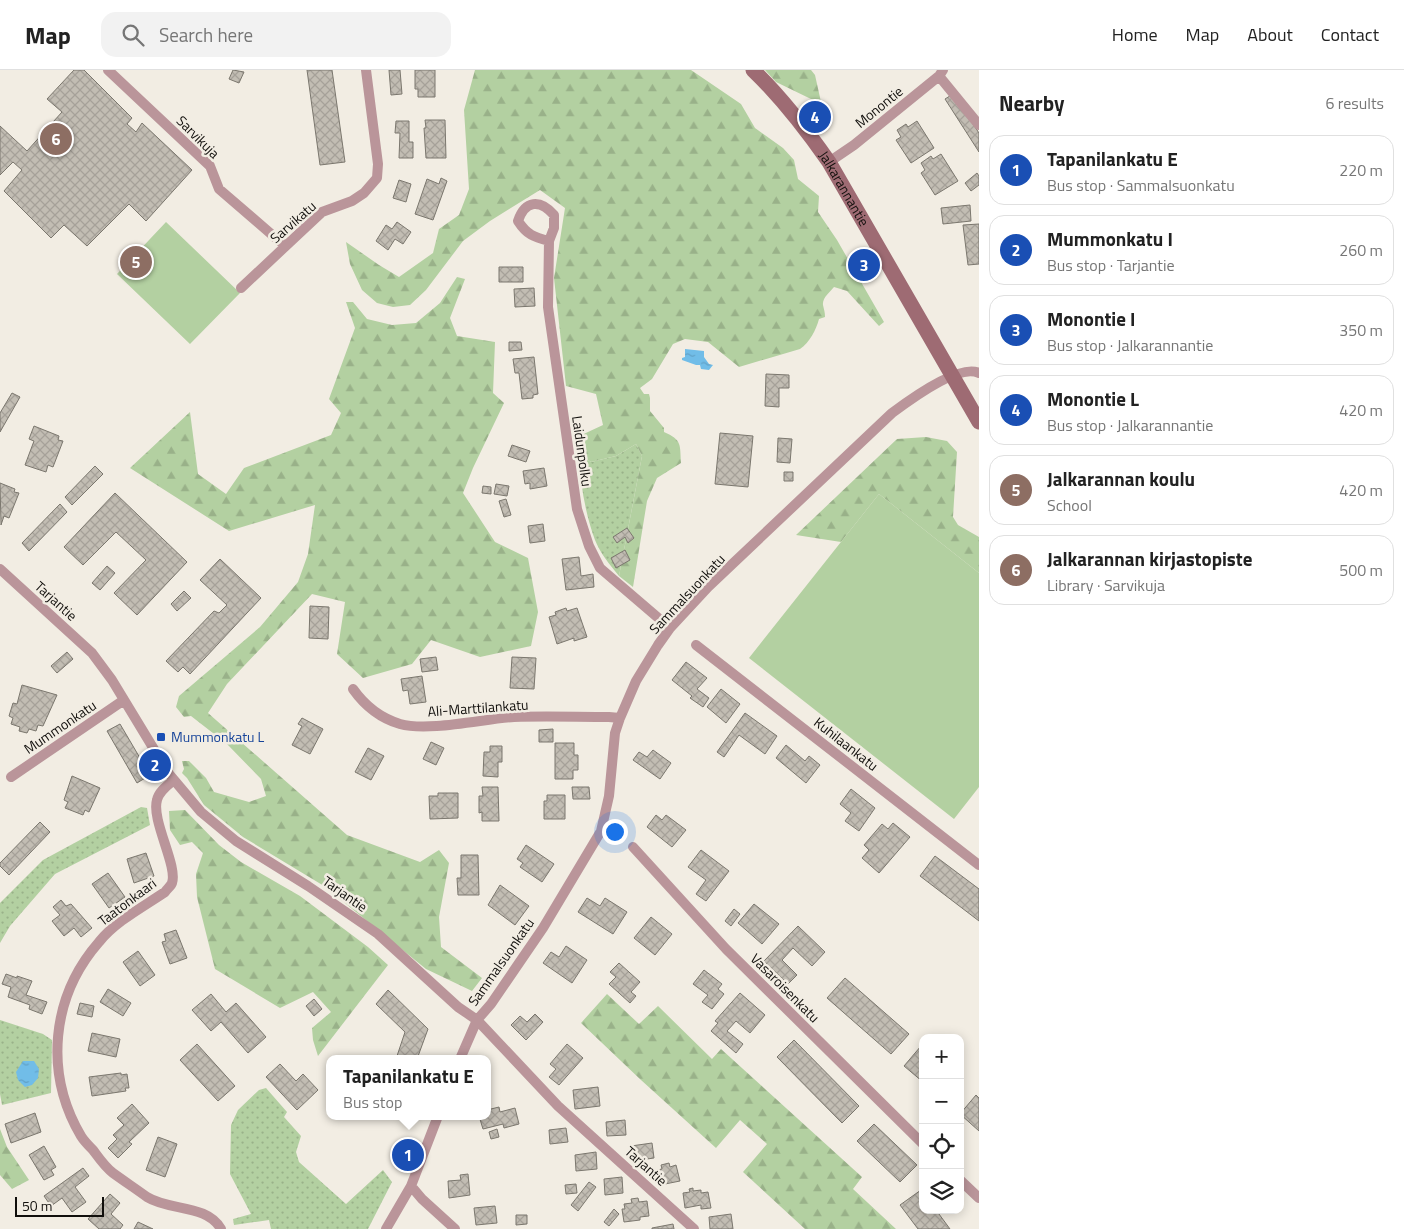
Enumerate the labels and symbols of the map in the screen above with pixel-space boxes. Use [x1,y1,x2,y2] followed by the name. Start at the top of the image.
[850,81,907,133] street label: Monontie
[799,98,831,136] pin: 4
[172,110,225,163] street label: Sarvikuja
[40,120,72,158] pin: 6
[814,146,875,230] street label: Jalkarannantie
[265,196,320,248] street label: Sarvikatu
[120,243,152,281] pin: 5
[848,246,880,284] pin: 3
[567,414,598,488] street label: Laidunpolku
[644,549,729,639] street label: Sammalsuonkatu
[31,576,82,625] street label: Tarjantie
[427,694,529,722] street label: Ali-Marttilankatu
[19,695,100,759] street label: Mummonkatu
[810,712,883,775] street label: Kuhilaankatu
[171,726,265,747] place label: Mummonkatu L
[155,731,167,743] marker: Mummonkatu L
[139,746,171,784] pin: 2
[602,819,628,845] your location
[319,870,372,917] street label: Tarjantie
[93,873,160,931] street label: Taatonkaari
[462,913,539,1010] street label: Sammalsuonkatu
[746,948,825,1027] street label: Vasaroisenkatu
[392,1136,424,1174] pin: 1
[621,1141,672,1190] street label: Tarjantie
[15,1194,104,1217] scale bar

